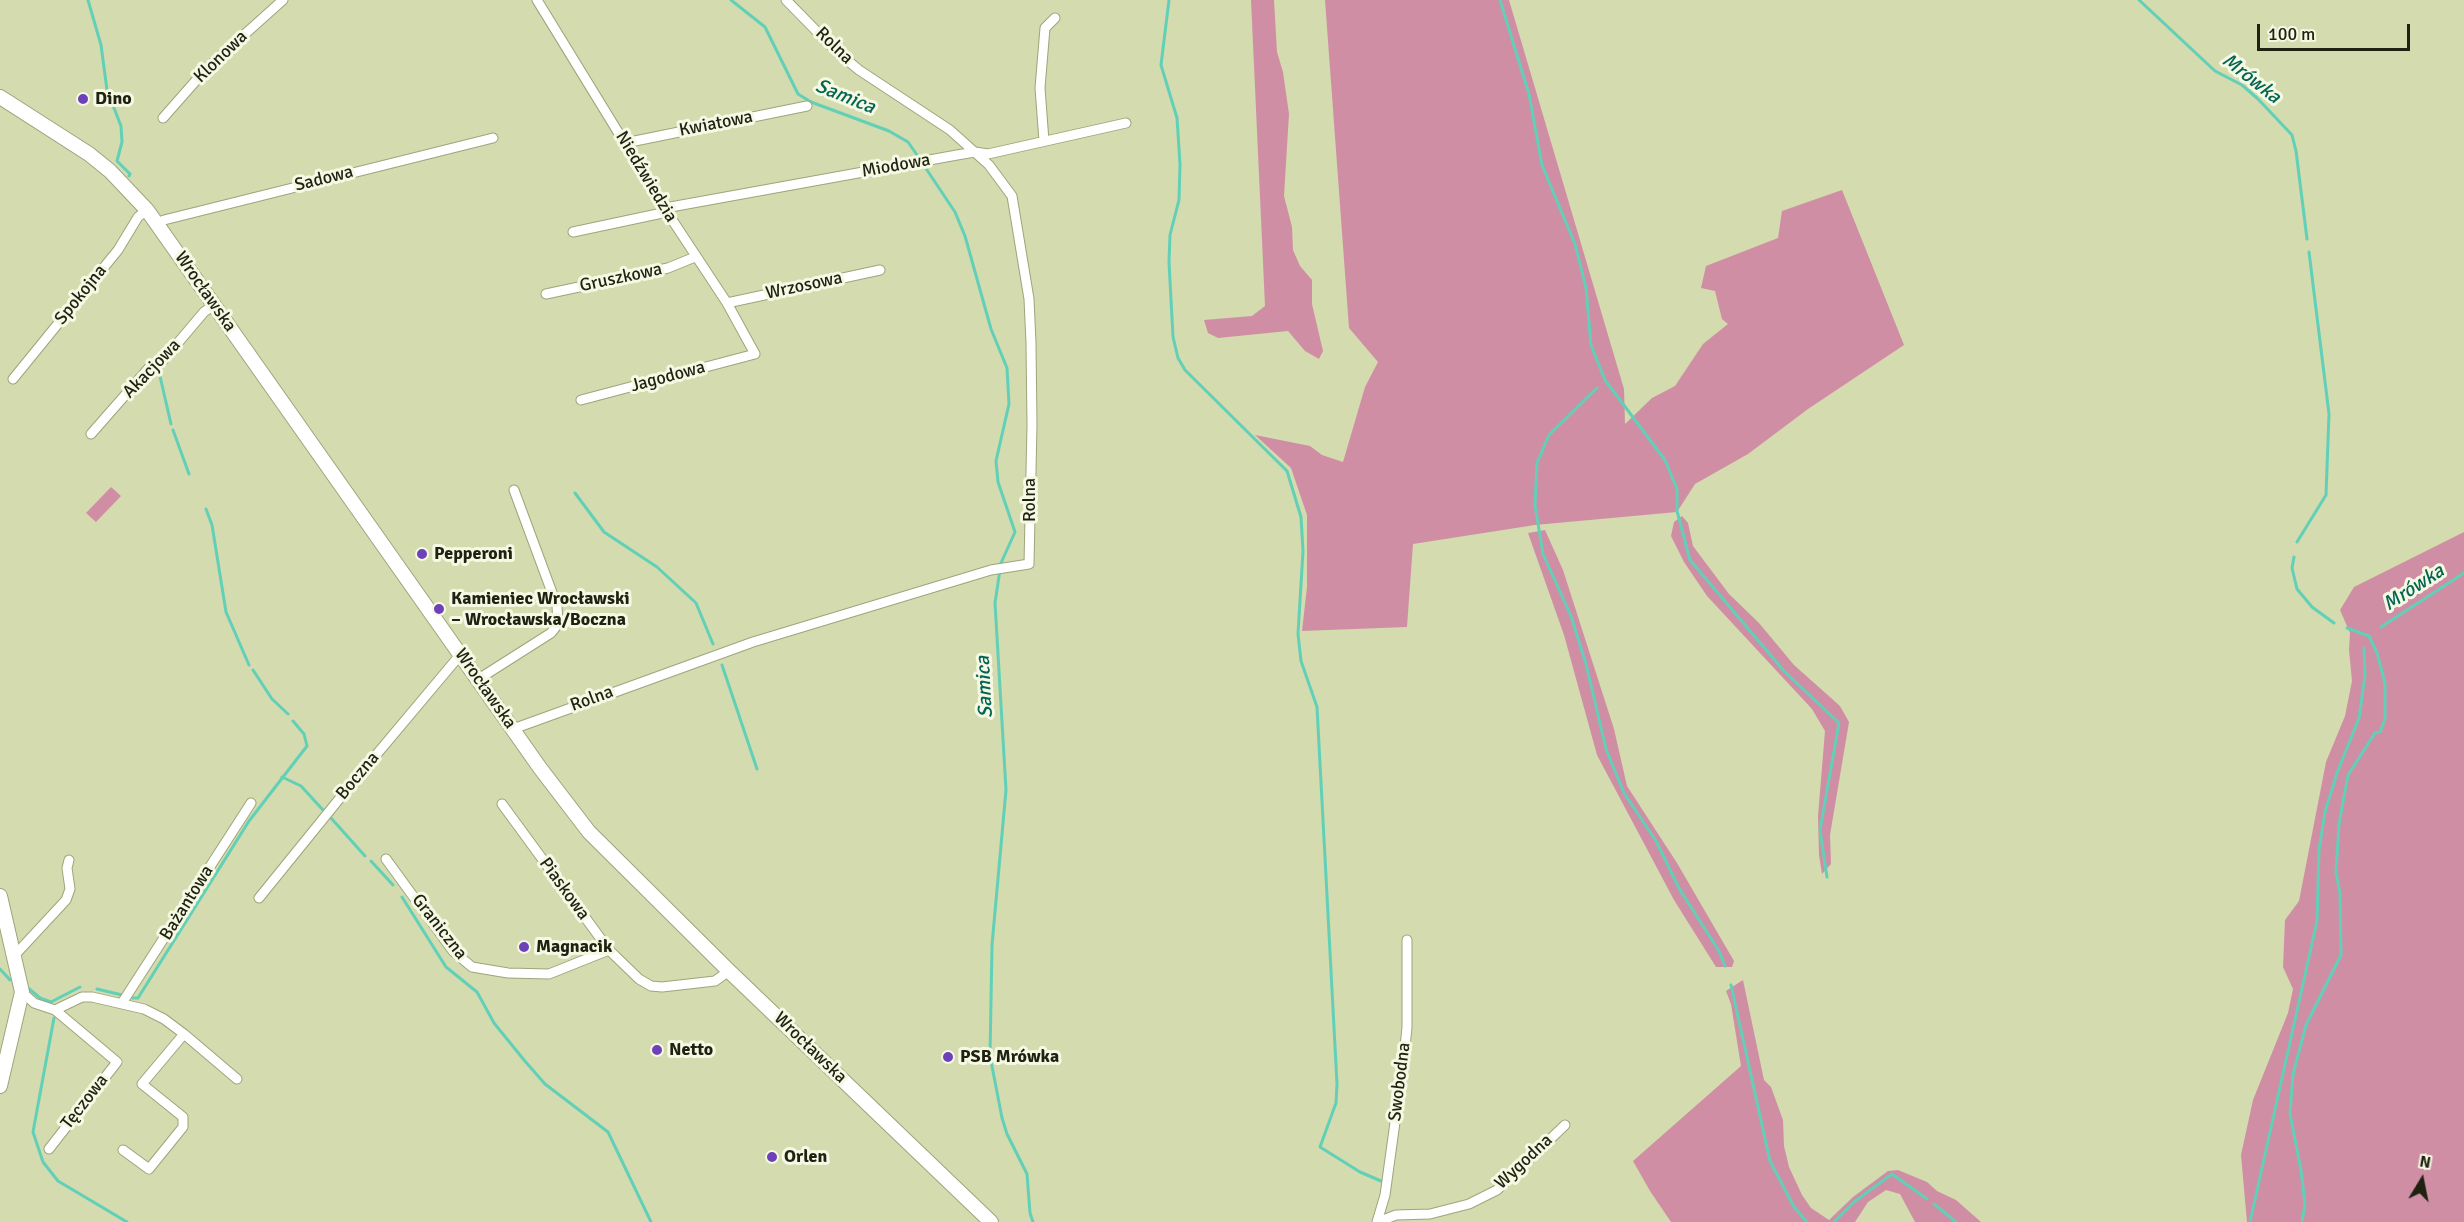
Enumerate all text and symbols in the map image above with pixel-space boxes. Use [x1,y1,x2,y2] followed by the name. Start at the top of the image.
[2260,12,2413,50] scale bar
[811,23,857,69] street label: Rolna
[2268,23,2315,45] text: 100 m
[190,26,252,88] street label: Klonowa
[2217,49,2285,109] water label: Mrówka
[812,74,878,120] water label: Samica
[95,88,132,110] place label: Dino
[76,92,90,106] marker: Dino
[677,106,755,142] street label: Kwiatowa
[610,128,682,226] street label: Niedźwiedzia
[860,149,932,183] street label: Miodowa
[292,161,356,197] street label: Sadowa
[169,248,241,336] street label: Wrocławska
[578,259,664,297] street label: Gruszkowa
[50,261,112,329] street label: Spokojna
[764,267,844,305] street label: Wrzosowa
[119,335,185,403] street label: Akacjowa
[628,357,708,397] street label: Jagodowa
[1019,478,1041,522] street label: Rolna
[434,543,513,565] place label: Pepperoni
[415,547,429,561] marker: Pepperoni
[2379,559,2449,617] water label: Mrówka
[451,588,630,630] place label: Kamieniec Wrocławski – Wrocławska/Boczna
[432,602,446,616] marker: Kamieniec Wrocławski – Wrocławska/Boczna
[449,645,521,733] street label: Wrocławska
[971,655,999,719] water label: Samica
[568,681,616,717] street label: Rolna
[332,748,384,804] street label: Boczna
[534,854,594,924] street label: Piaskowa
[156,862,218,944] street label: Bażantowa
[407,890,471,964] street label: Graniczna
[536,936,612,958] place label: Magnacik
[517,940,531,954] marker: Magnacik
[769,1008,851,1088] street label: Wrocławska
[669,1039,713,1061] place label: Netto
[1384,1041,1416,1123] street label: Swobodna
[650,1043,664,1057] marker: Netto
[960,1046,1059,1068] place label: PSB Mrówka
[941,1050,955,1064] marker: PSB Mrówka
[57,1070,113,1134] street label: Tęczowa
[1491,1130,1557,1194] street label: Wygodna
[784,1146,827,1168] place label: Orlen
[765,1150,779,1164] marker: Orlen
[2392,1150,2452,1210] north arrow
[2418,1151,2432,1173] text: N

